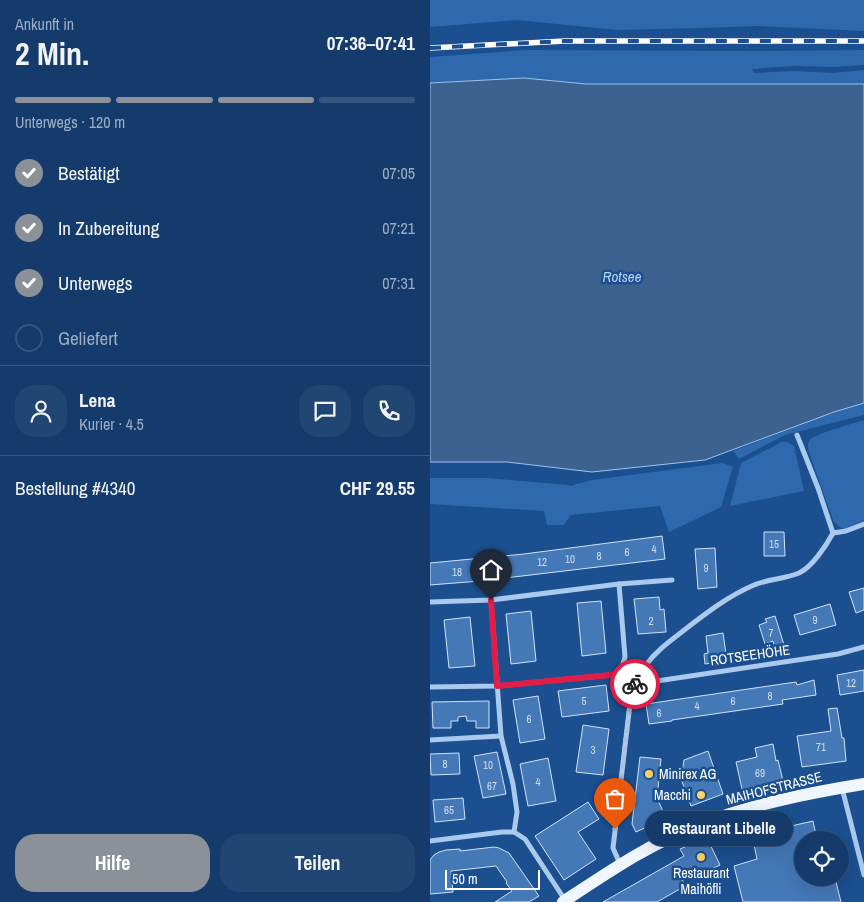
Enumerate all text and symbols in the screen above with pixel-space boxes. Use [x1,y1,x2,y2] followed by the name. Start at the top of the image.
[15,13,74,35] text: Ankunft in
[327,30,415,56] text: 07:36–07:41
[15,32,89,75] text: 2 Min.
[15,111,125,133] text: Unterwegs · 120 m
[15,159,43,187] icon: check
[58,160,120,186] text: Bestätigt
[382,162,415,184] text: 07:05
[15,214,43,242] icon: check
[58,215,159,241] text: In Zubereitung
[382,217,415,239] text: 07:21
[603,266,642,287] water label: Rotsee
[15,269,43,297] icon: check
[58,270,132,296] text: Unterwegs
[382,272,415,294] text: 07:31
[58,325,118,351] text: Geliefert
[15,385,67,437] button: person
[299,385,351,437] button: chat
[363,385,415,437] button: phone
[79,387,115,413] text: Lena
[79,413,144,435] text: Kurier · 4.5
[15,475,135,501] text: Bestellung #4340
[340,475,415,501] text: CHF 29.55
[769,537,779,551] house number: 15
[651,542,657,556] house number: 4
[624,545,630,559] house number: 6
[470,549,512,600] pin
[596,549,602,563] house number: 8
[565,552,575,566] house number: 10
[537,555,547,569] house number: 12
[477,556,505,584] icon: home
[703,561,709,575] house number: 9
[452,565,462,579] house number: 18
[812,613,818,627] house number: 9
[648,614,654,628] house number: 2
[768,626,774,640] house number: 7
[709,640,791,670] street label: ROTSEEHÖHE
[610,659,660,709] courier
[621,670,649,698] icon: bike
[846,676,856,690] house number: 12
[767,689,773,703] house number: 8
[581,694,587,708] house number: 5
[730,694,736,708] house number: 6
[694,699,700,713] house number: 4
[656,706,662,720] house number: 6
[526,712,532,726] house number: 6
[816,740,826,754] house number: 71
[590,743,596,757] house number: 3
[442,757,448,771] house number: 8
[483,758,493,772] house number: 10
[659,765,716,783] place label: Minirex AG
[755,766,765,780] house number: 69
[724,767,824,809] street label: MAIHOFSTRASSE
[643,768,655,780] marker: Minirex AG
[535,775,541,789] house number: 4
[594,778,636,829] pin
[487,779,497,793] house number: 67
[601,785,629,813] icon: bag
[654,786,691,804] place label: Macchi
[695,789,707,801] marker: Macchi
[444,803,454,817] house number: 65
[645,812,792,846] callout: Restaurant Libelle
[662,817,776,839] text: Restaurant Libelle
[794,831,849,886] map controls
[794,831,849,886] button: locate
[15,834,210,892] button: Hilfe
[220,834,415,892] button: Teilen
[695,851,707,863] marker: Restaurant Maihöfli
[673,864,729,898] place label: Restaurant Maihöfli
[445,867,540,890] scale bar
[452,870,478,888] text: 50 m

